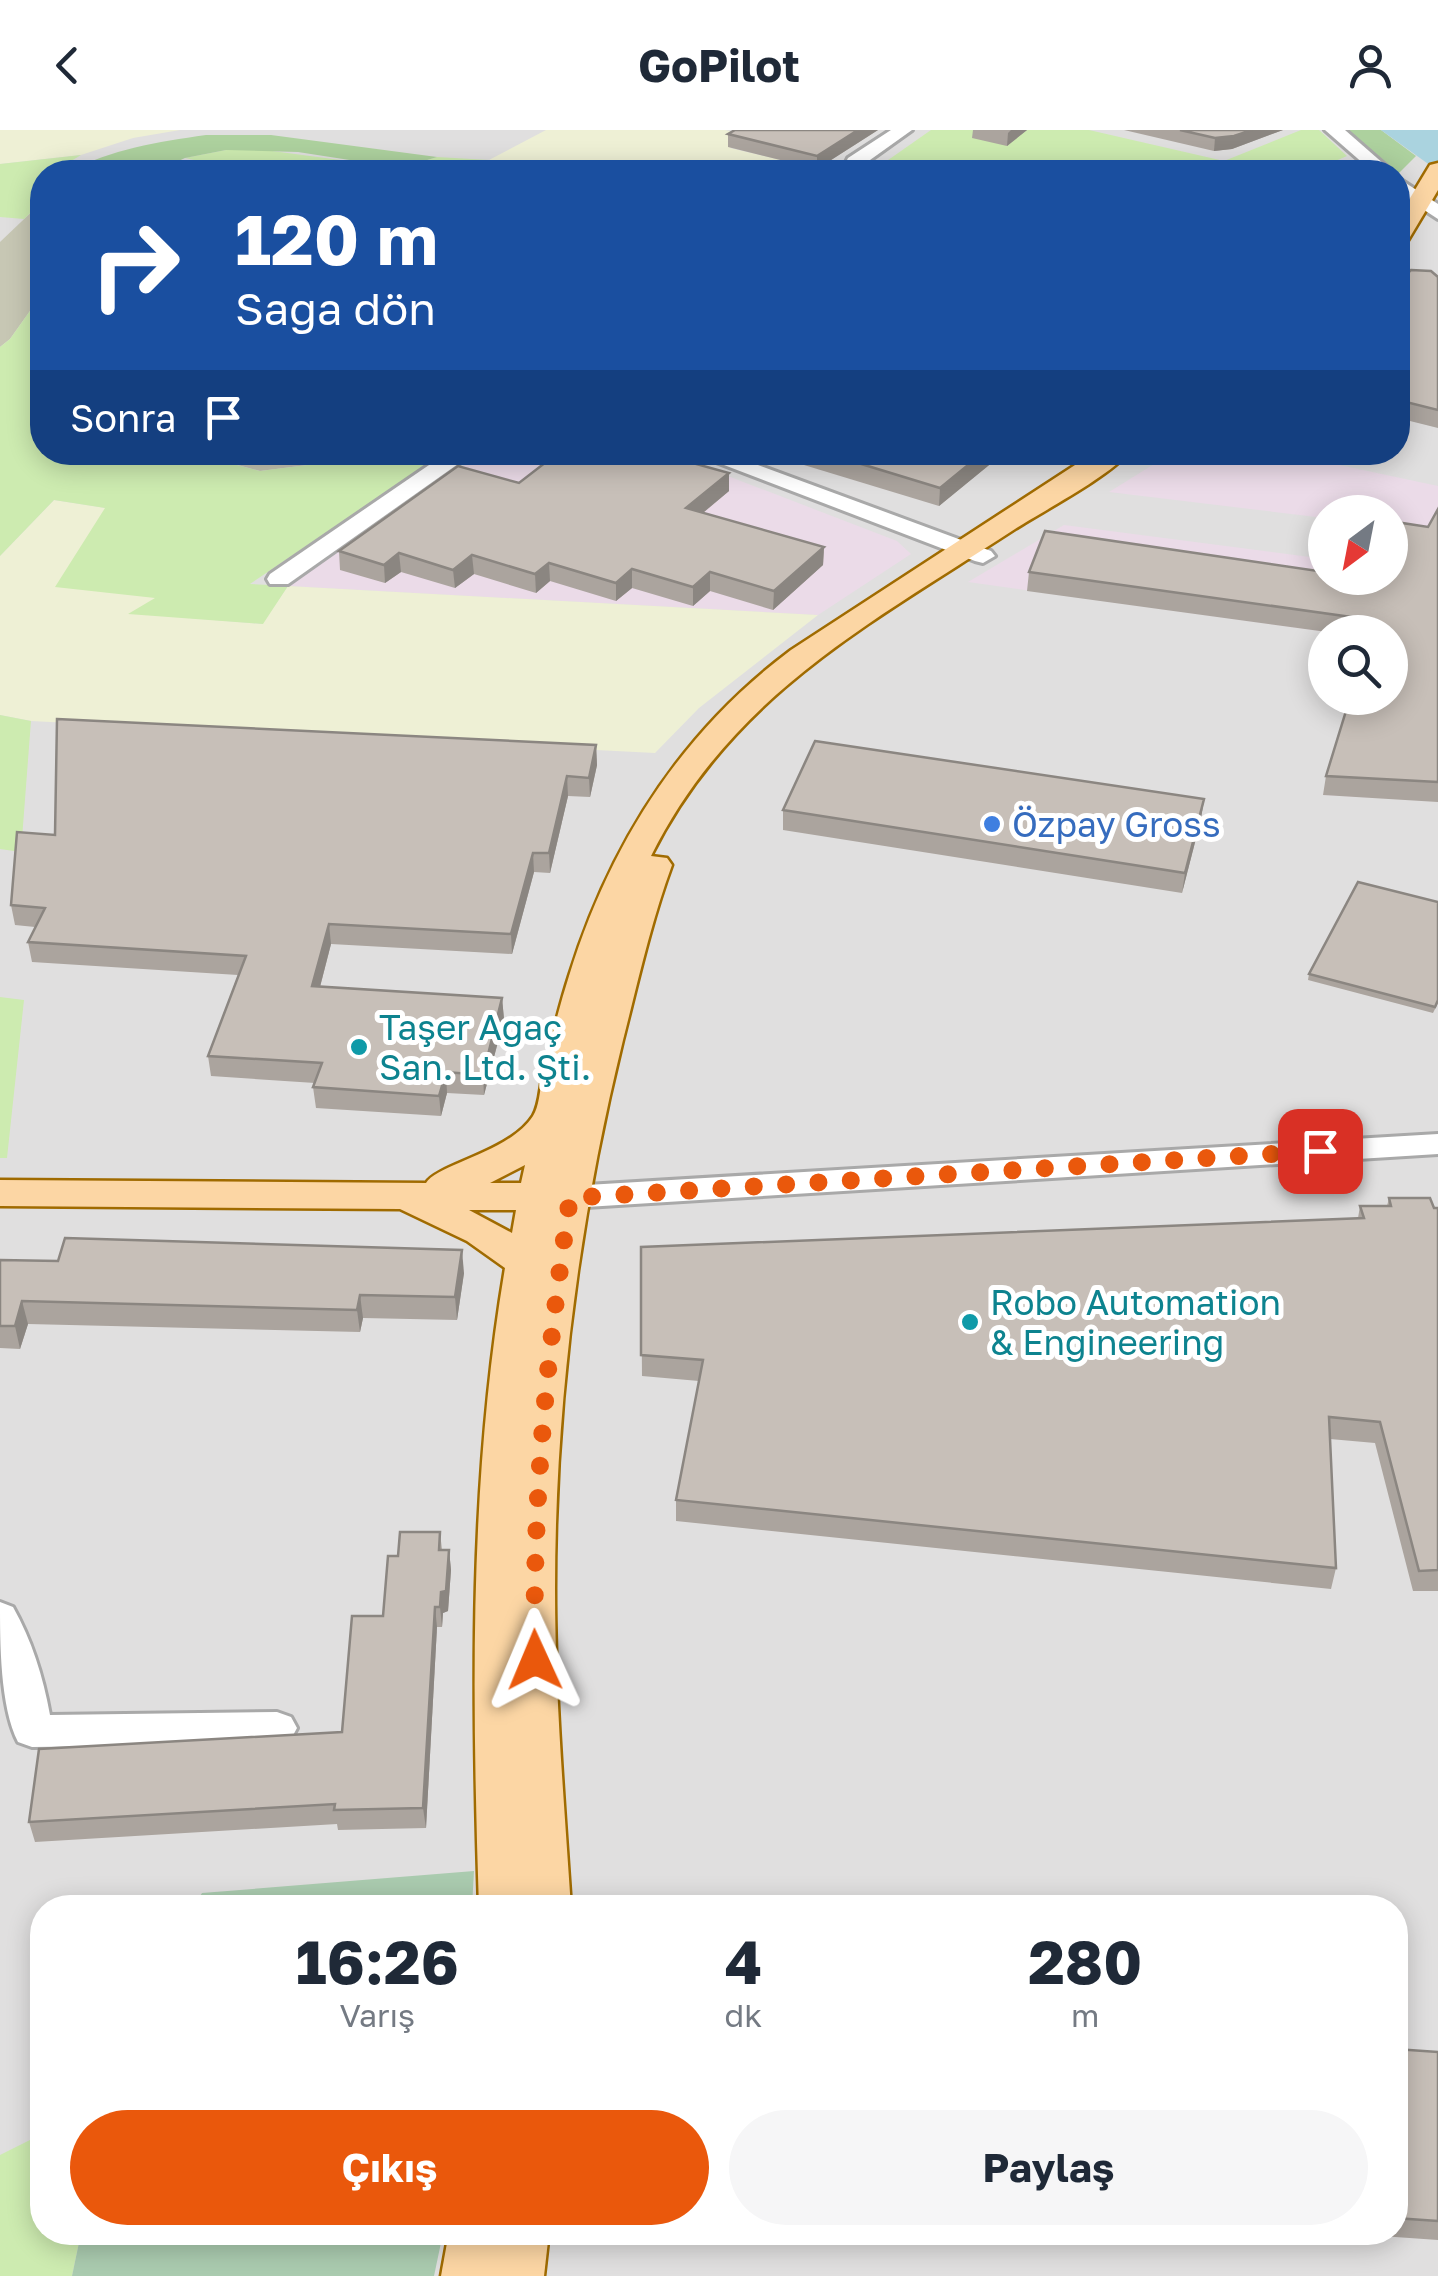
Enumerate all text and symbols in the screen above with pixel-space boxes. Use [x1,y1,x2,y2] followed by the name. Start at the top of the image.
[40,38,95,93] icon: back
[638,38,800,92] text: GoPilot
[1343,38,1398,93] icon: person
[235,196,438,280] text: 120 m
[70,200,200,330] icon: right
[235,281,436,335] text: Sağa dön
[196,390,251,445] icon: arrive
[70,395,176,440] text: Sonra
[1308,495,1408,595] north arrow
[1308,495,1408,715] map controls
[1308,615,1408,715] button: search
[1012,803,1220,845] place label: Özpay Gross
[981,813,1003,835] marker: Özpay Gross
[379,1006,591,1088] place label: Taşer Ağaç San. Ltd. Şti.
[348,1036,370,1058] marker: Taşer Ağaç San. Ltd. Şti.
[1278,1109,1363,1194] pin
[1293,1124,1348,1179] icon: arrive
[990,1281,1281,1363] place label: Robo Automation & Engineering
[959,1311,981,1333] marker: Robo Automation & Engineering
[483,1608,587,1712] position arrow
[296,1925,459,1997] text: 16:26
[725,1925,762,1997] text: 4
[1028,1925,1142,1997] text: 280
[339,1996,415,2034] text: Varış
[725,1996,762,2034] text: dk
[1071,1996,1099,2034] text: m
[70,2110,709,2225] button: Çıkış
[729,2110,1368,2225] button: Paylaş

